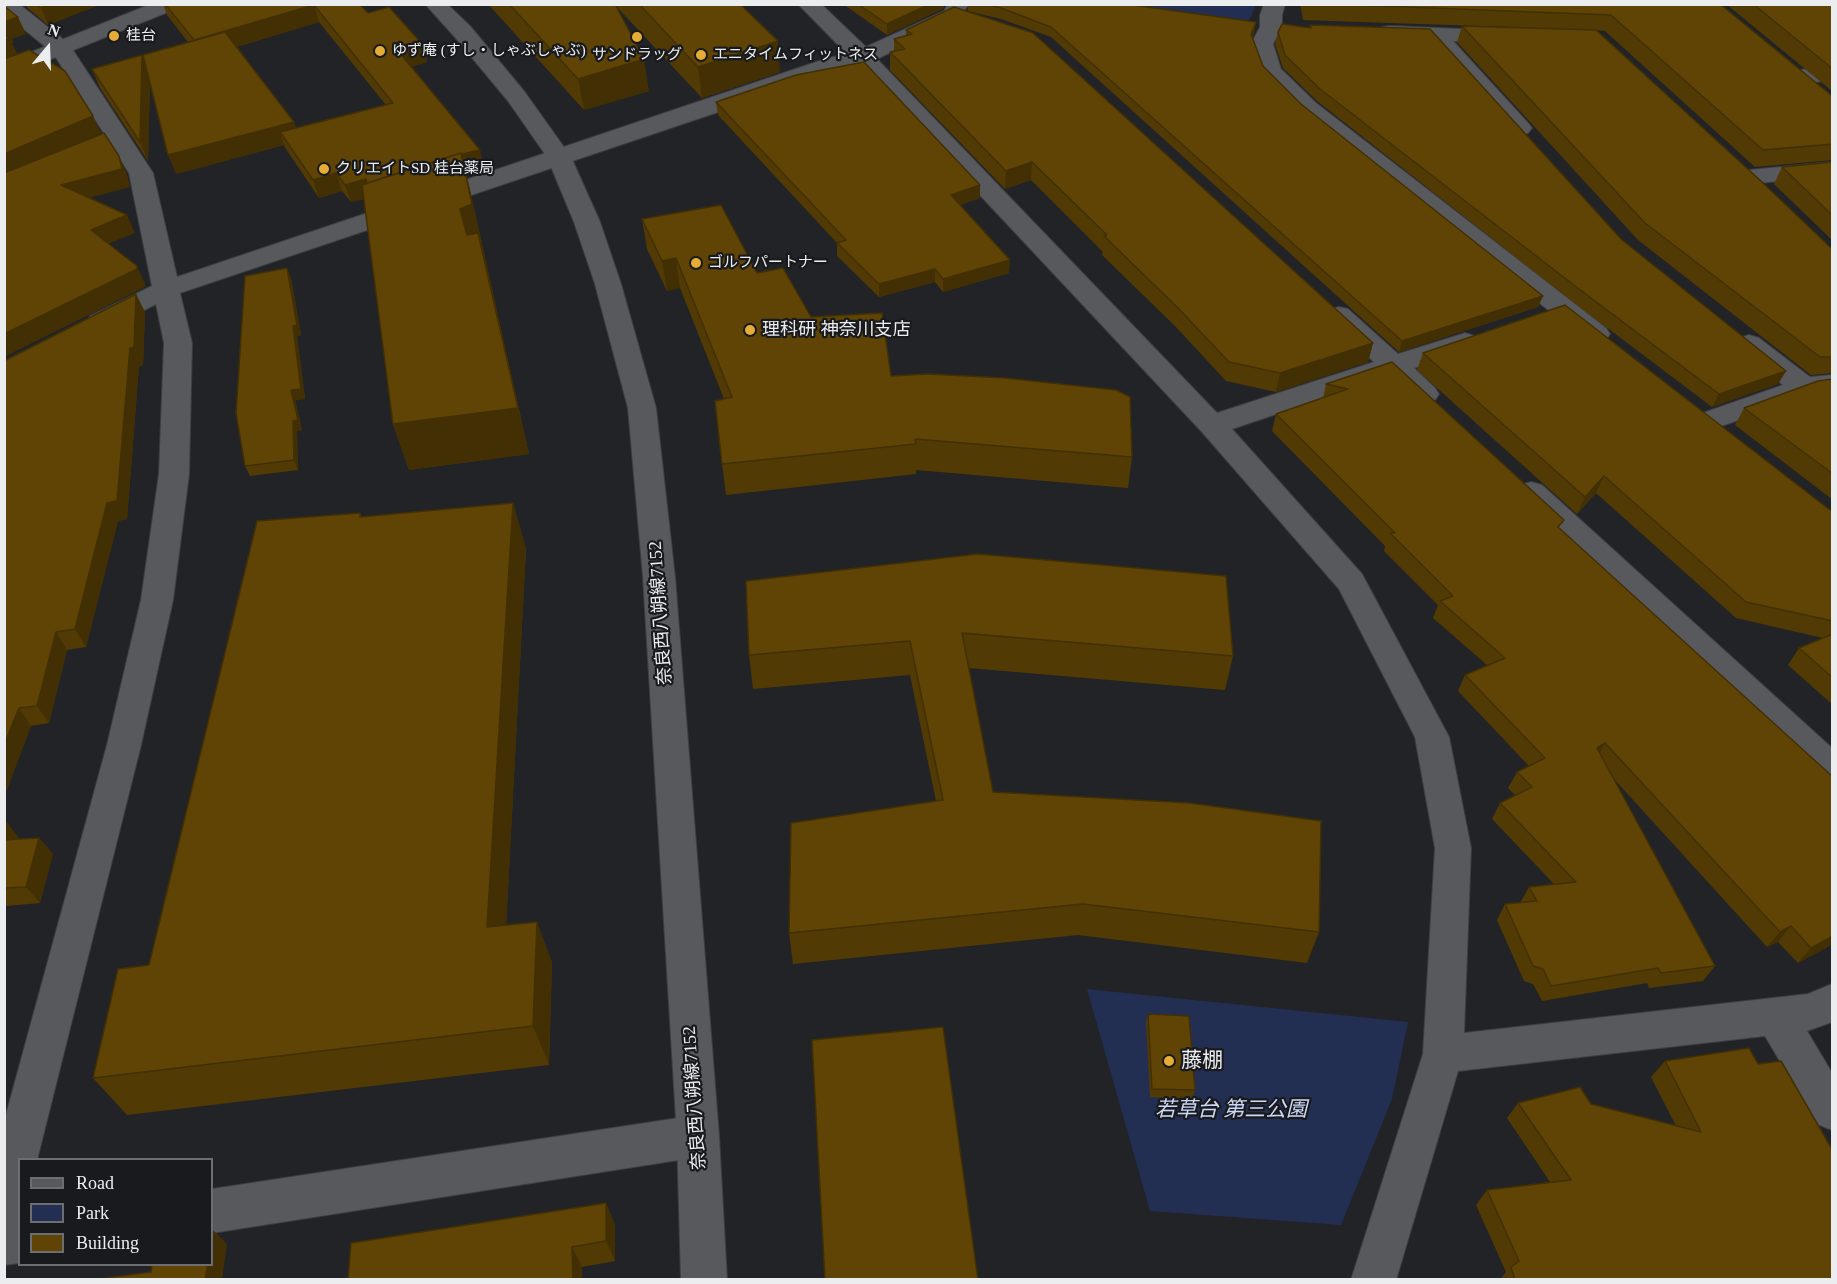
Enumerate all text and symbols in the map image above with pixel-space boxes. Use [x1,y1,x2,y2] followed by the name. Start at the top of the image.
[18,18,78,78] north arrow
[46,21,62,40] text: N
[126,27,156,45] place label: 桂台
[107,29,121,43] marker: 桂台
[630,30,644,44] marker: サンドラッグ
[392,42,586,60] place label: ゆず庵 (すし・しゃぶしゃぶ)
[373,44,387,58] marker: ゆず庵 (すし・しゃぶしゃぶ)
[592,46,682,64] place label: サンドラッグ
[713,46,878,64] place label: エニタイムフィットネス
[694,48,708,62] marker: エニタイムフィットネス
[336,160,494,178] place label: クリエイトSD 桂台薬局
[317,162,331,176] marker: クリエイトSD 桂台薬局
[708,254,828,272] place label: ゴルフパートナー
[689,256,703,270] marker: ゴルフパートナー
[762,319,910,341] place label: 理科研 神奈川支店
[743,323,757,337] marker: 理科研 神奈川支店
[645,540,677,686] street label: 奈良西八朔線7152
[679,1025,711,1171] street label: 奈良西八朔線7152
[1181,1048,1223,1074] place label: 藤棚
[1162,1054,1176,1068] marker: 藤棚
[1155,1097,1307,1123] park label: 若草台 第三公園
[18,1158,213,1266] legend
[76,1173,114,1193] text: Road
[76,1203,109,1223] text: Park
[76,1233,139,1253] text: Building

